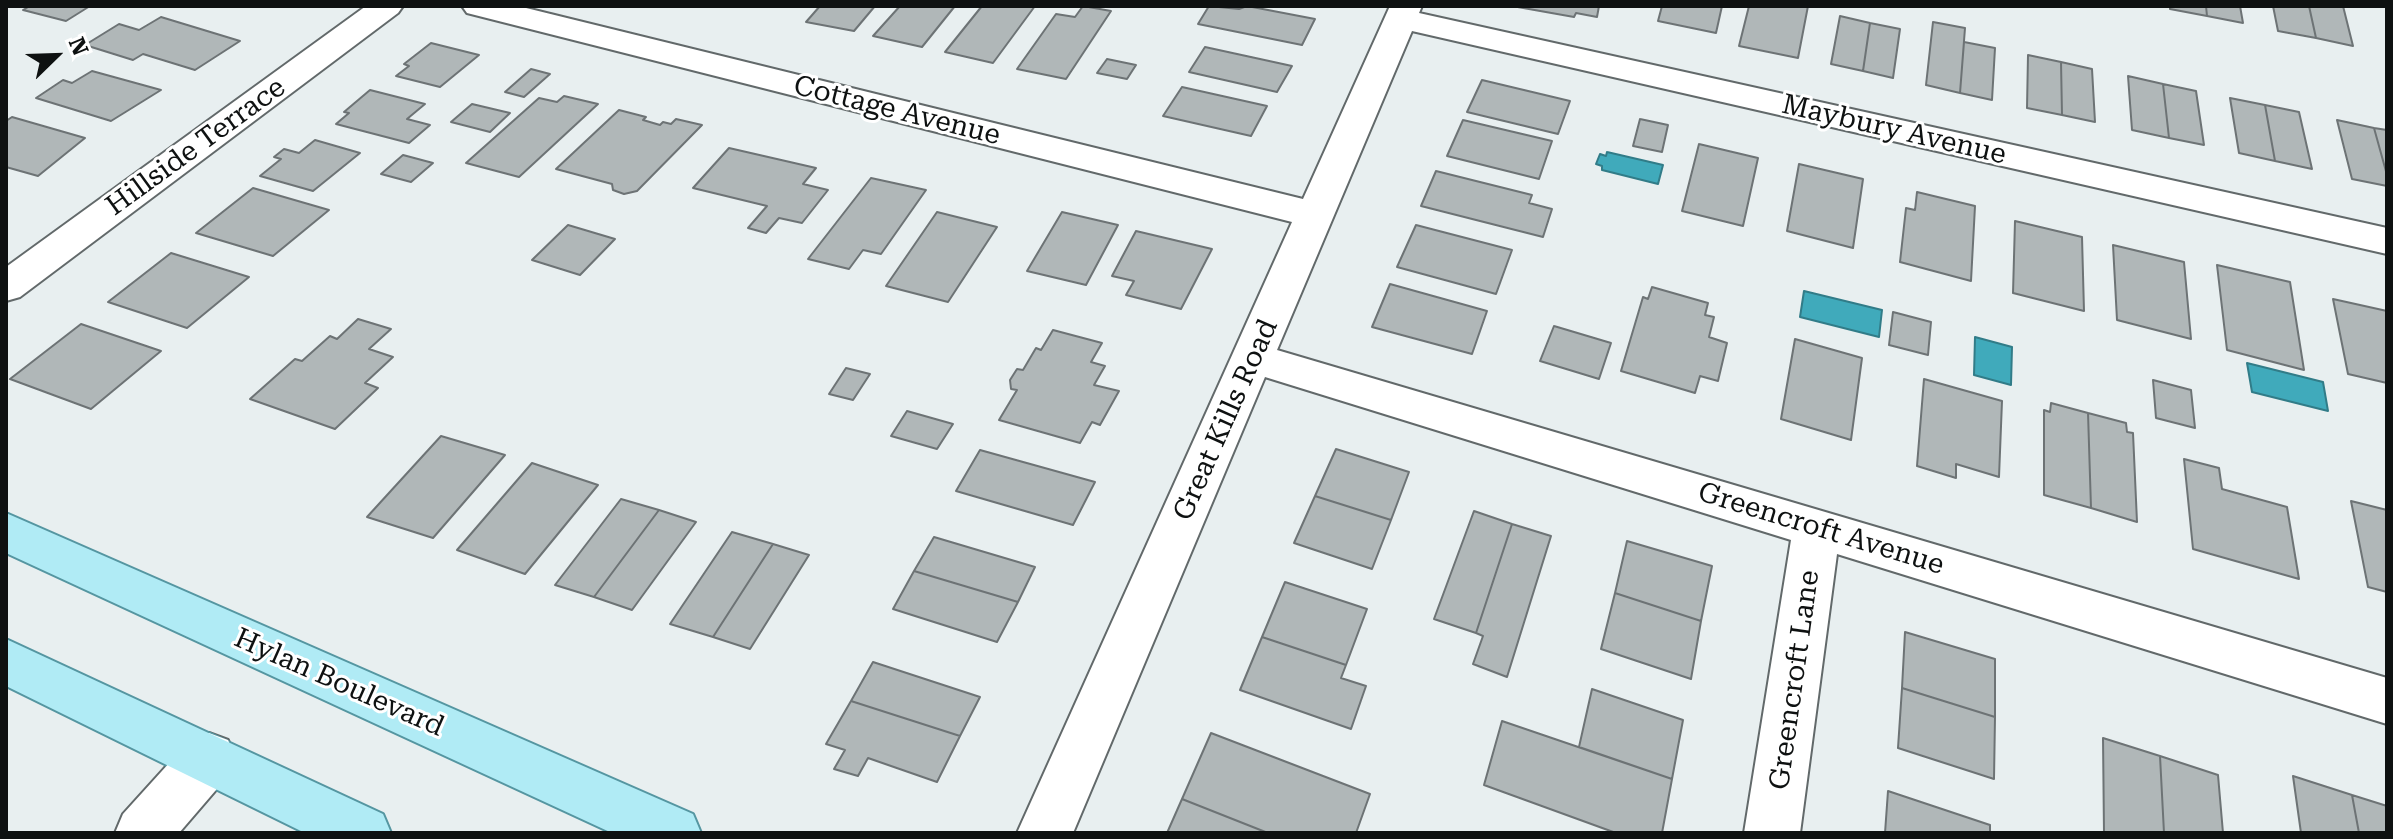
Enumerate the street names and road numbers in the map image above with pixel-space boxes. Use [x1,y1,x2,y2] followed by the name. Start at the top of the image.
[790,69,1004,153] street label: Cottage Avenue
[100,71,292,223] street label: Hillside Terrace
[1779,88,2009,172] street label: Maybury Avenue
[1167,314,1285,526] street label: Great Kills Road
[1694,476,1948,582] street label: Greencroft Avenue
[1763,568,1827,792] street label: Greencroft Lane
[229,622,449,744] street label: Hylan Boulevard

